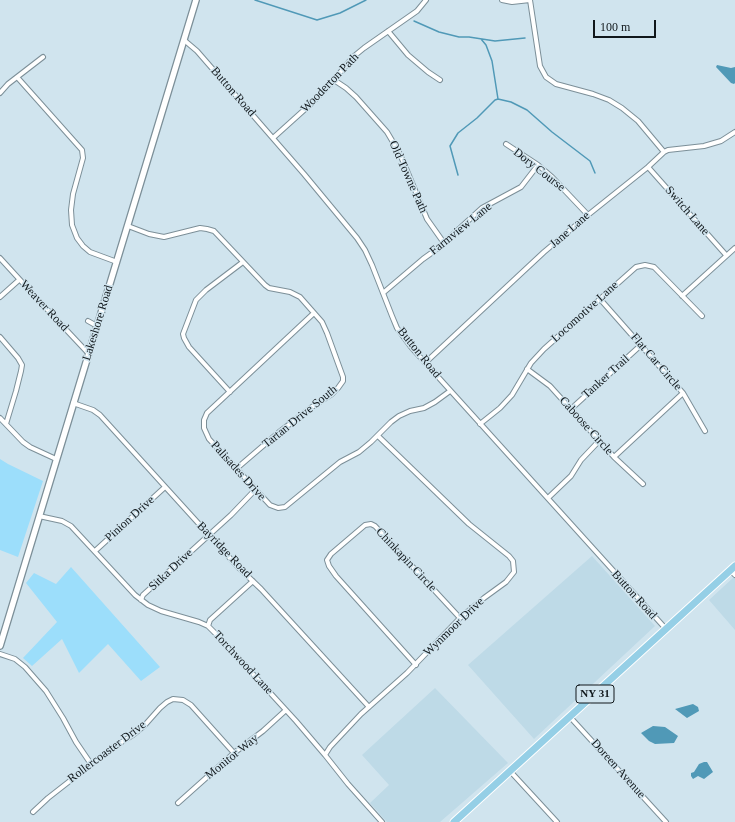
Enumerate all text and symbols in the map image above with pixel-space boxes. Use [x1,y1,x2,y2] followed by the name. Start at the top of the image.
[595,12,658,38] scale bar
[600,20,630,34] text: 100 m
[298,50,362,116] street label: Wooderton Path
[208,64,258,120] street label: Button Road
[386,139,430,215] street label: Old Towne Path
[510,145,568,195] street label: Dory Course
[662,184,712,238] street label: Switch Lane
[427,200,495,258] street label: Farmview Lane
[547,209,593,251] street label: Jane Lane
[17,277,71,335] street label: Weaver Road
[549,278,621,346] street label: Locomotive Lane
[80,283,116,363] street label: Lakeshore Road
[394,325,444,381] street label: Button Road
[627,330,685,394] street label: Flat Car Circle
[579,352,633,402] street label: Tanker Trail
[260,383,340,451] street label: Tartan Drive South
[556,394,616,458] street label: Caboose Circle
[208,438,268,504] street label: Palisades Drive
[102,493,158,545] street label: Pinion Drive
[194,519,254,581] street label: Bayridge Road
[373,525,439,595] street label: Chinkapin Circle
[146,546,196,594] street label: Sitka Drive
[608,568,660,622] street label: Button Road
[421,595,487,659] street label: Wynmoor Drive
[210,628,276,698] street label: Torchwood Lane
[576,685,614,703] road number: NY 31
[65,718,149,786] street label: Rollercoaster Drive
[203,731,261,783] street label: Monitor Way
[588,736,648,802] street label: Doreen Avenue

